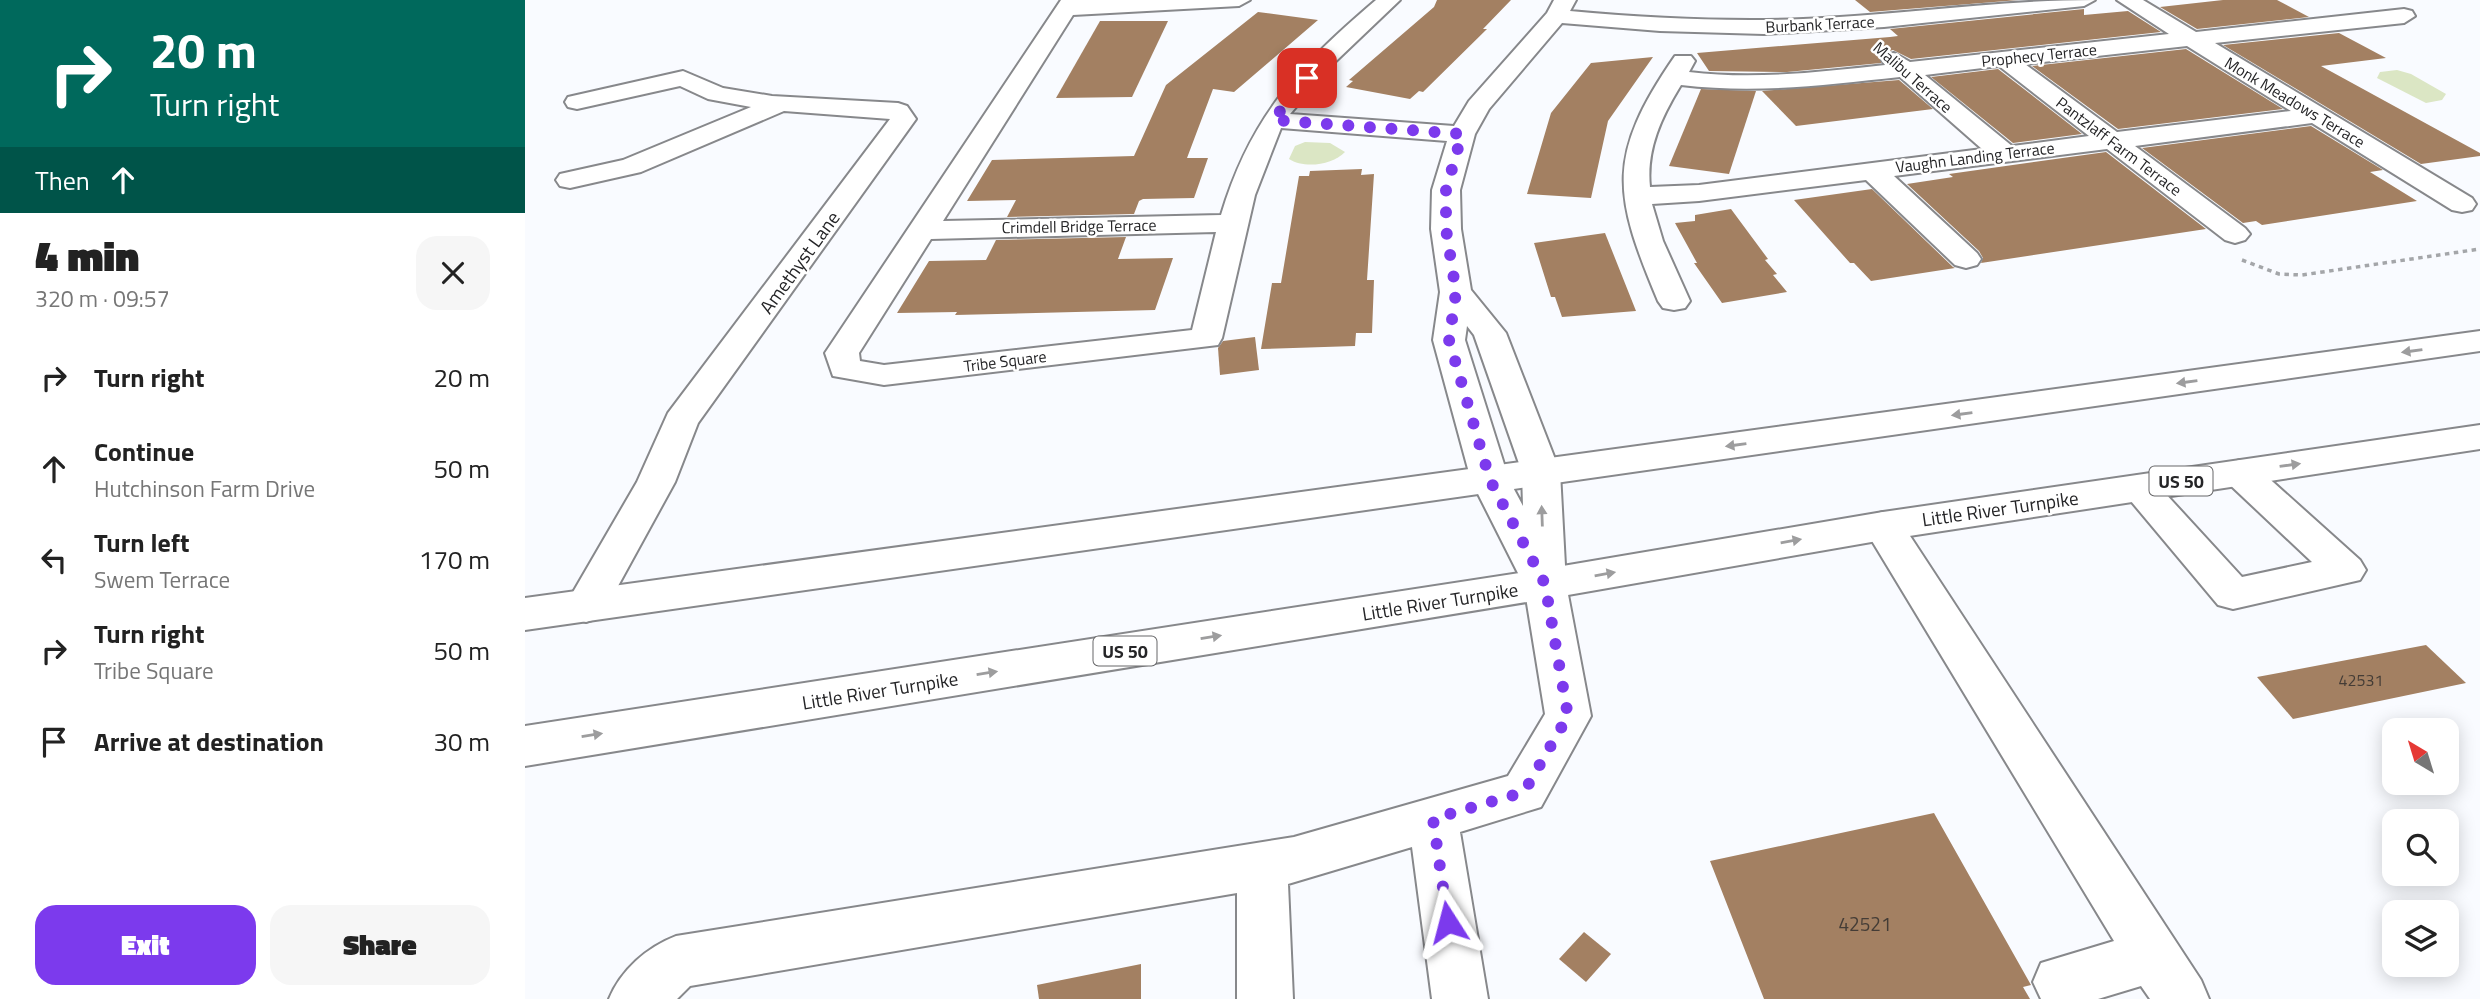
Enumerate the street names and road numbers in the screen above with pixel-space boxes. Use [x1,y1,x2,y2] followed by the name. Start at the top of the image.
[1765,9,1875,39] street label: Burbank Terrace
[1868,36,1958,118] street label: Malibu Terrace
[1980,37,2098,73] street label: Prophecy Terrace
[2220,50,2370,154] street label: Monk Meadows Terrace
[2051,91,2187,201] street label: Pantzlaff Farm Terrace
[1894,135,2056,179] street label: Vaughn Landing Terrace
[752,205,846,319] street label: Amethyst Lane
[1001,213,1157,239] street label: Crimdell Bridge Terrace
[962,344,1048,378] street label: Tribe Square
[2149,466,2213,495] road number: US 50
[1920,483,2080,533] street label: Little River Turnpike
[1360,574,1520,628] street label: Little River Turnpike
[1093,636,1157,666] road number: US 50
[800,663,960,717] street label: Little River Turnpike

